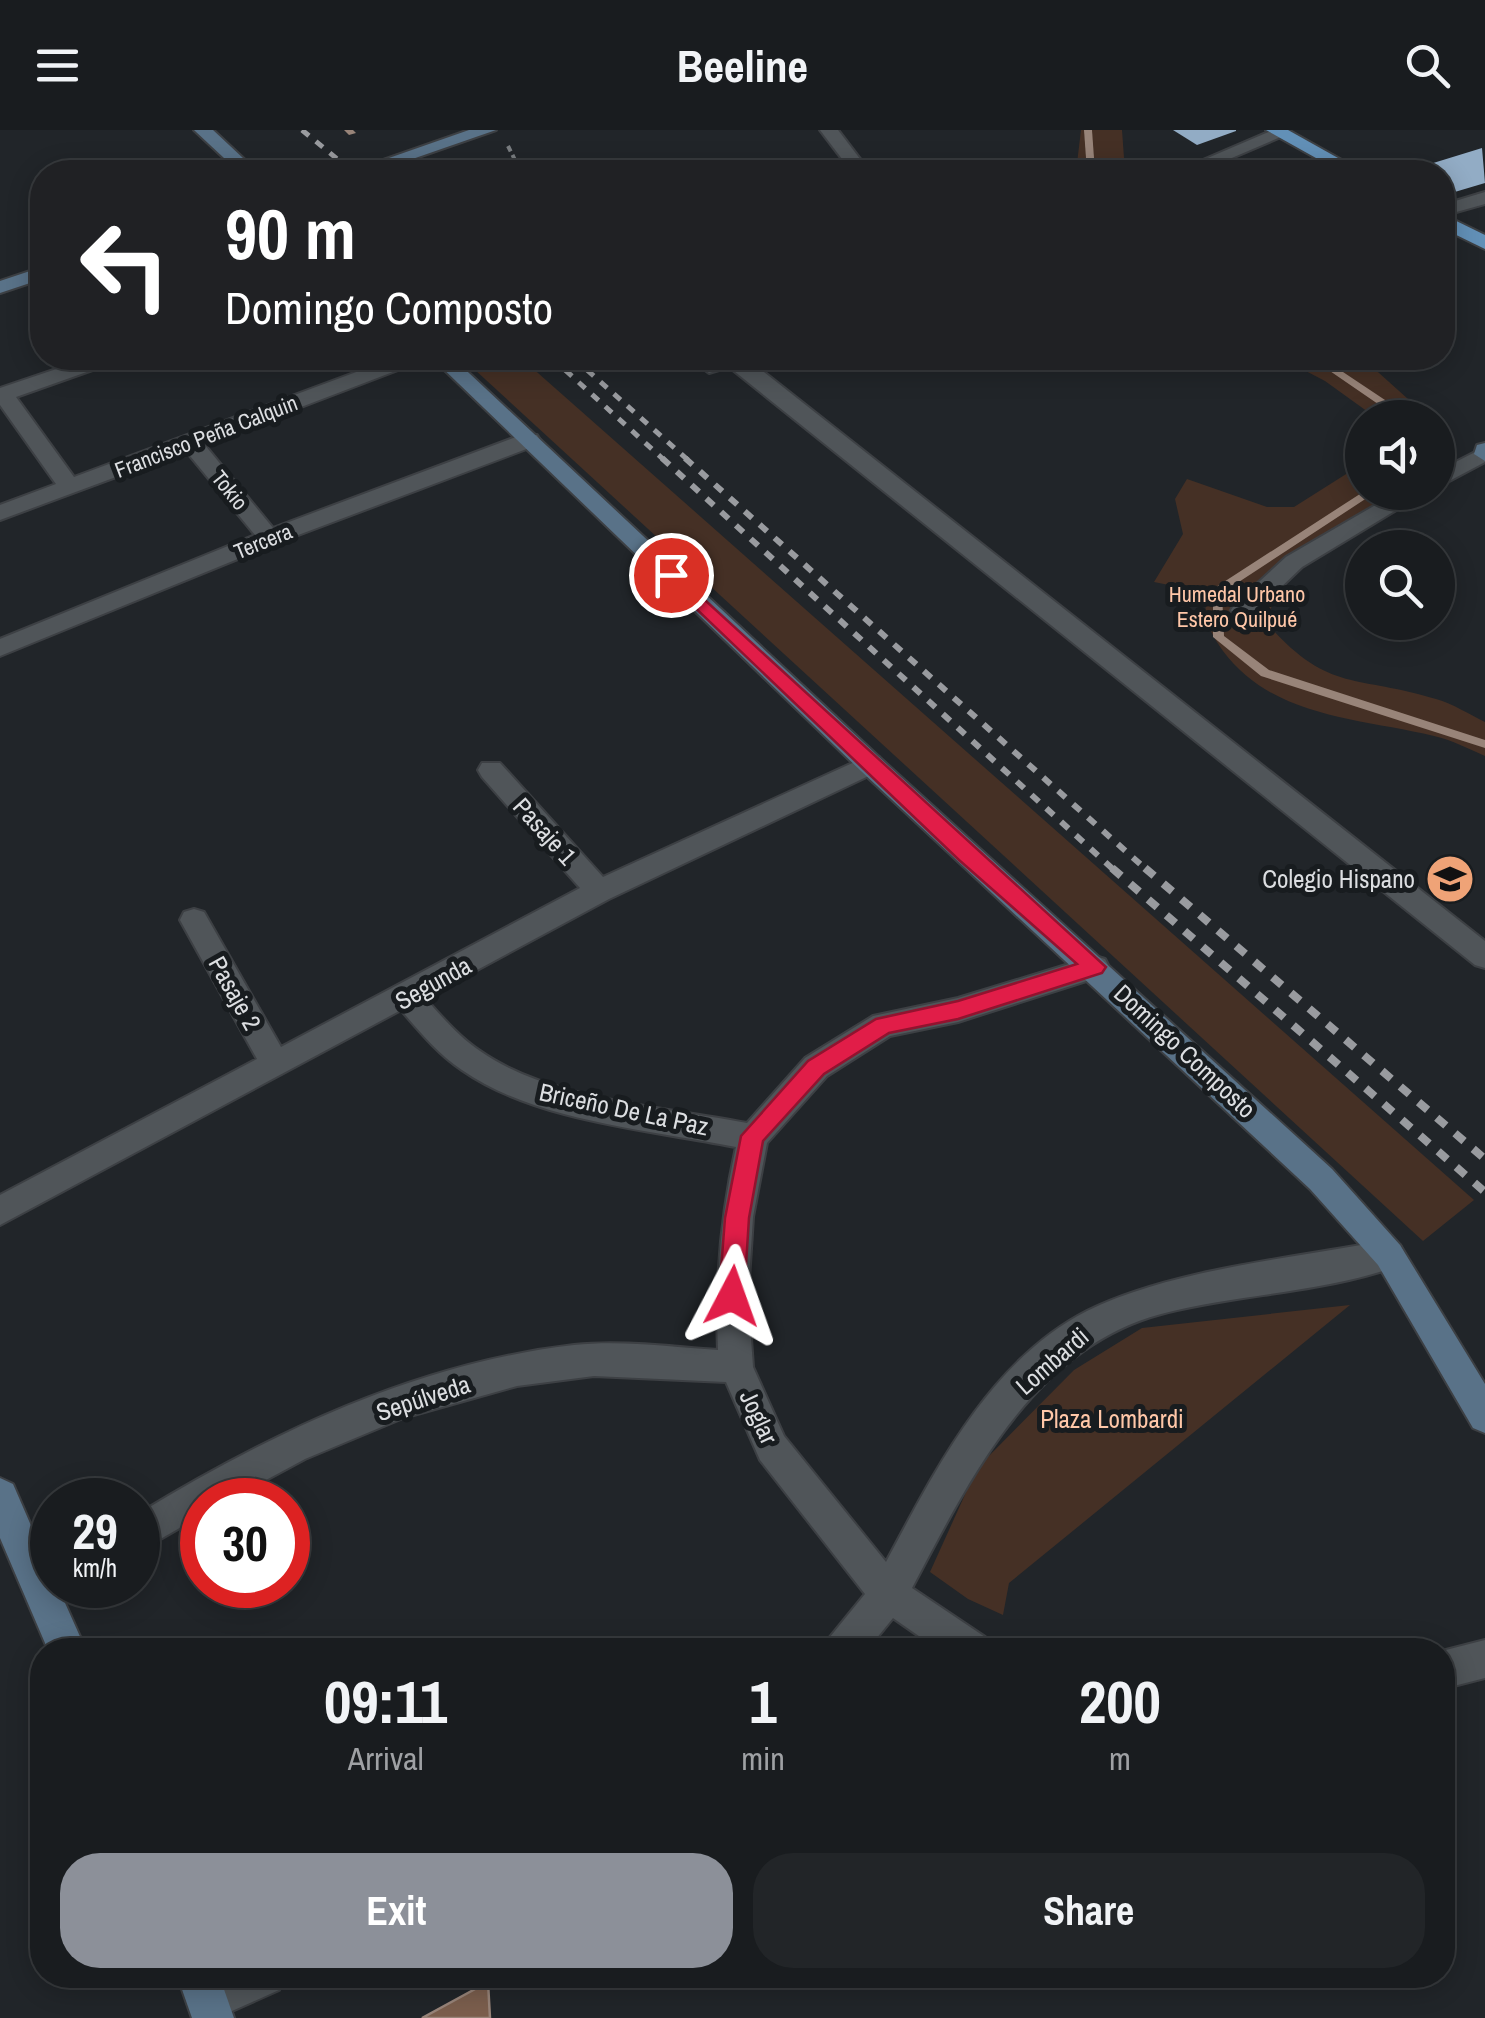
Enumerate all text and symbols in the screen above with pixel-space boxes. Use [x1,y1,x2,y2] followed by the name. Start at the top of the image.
[677,35,808,96] text: Beeline
[30,38,85,93] icon: menu
[1400,38,1455,93] icon: search
[225,187,356,281] text: 90 m
[60,200,190,330] icon: left
[225,277,553,338] text: Domingo Composto
[110,387,302,485] street label: Francisco Peña Calquin
[1345,400,1455,640] map controls
[1345,400,1455,510] button: sound
[205,464,255,516] street label: Tokio
[229,516,297,566] street label: Tercera
[1345,530,1455,640] button: search
[629,533,714,618] pin
[644,548,699,603] icon: arrive
[1169,579,1305,634] park label: Humedal Urbano Estero Quilpué
[506,790,585,872] street label: Pasaje 1
[1424,853,1476,905] school or university icon: Colegio Hispano
[1262,862,1415,896] place label: Colegio Hispano
[389,948,478,1018] street label: Segunda
[201,950,269,1036] street label: Pasaje 2
[1107,976,1263,1126] street label: Domingo Composto
[536,1074,712,1144] street label: Briceño De La Paz
[680,1244,784,1348] position arrow
[1008,1320,1096,1402] street label: Lombardi
[372,1367,475,1429] street label: Sepúlveda
[732,1385,786,1450] street label: Joglar
[1040,1402,1184,1436] park label: Plaza Lombardi
[180,1478,310,1608] speed limit sign: 30
[72,1497,118,1565] text: 29
[73,1551,117,1585] text: km/h
[324,1661,447,1742] text: 09:11
[749,1661,777,1742] text: 1
[1079,1661,1161,1742] text: 200
[348,1737,423,1780] text: Arrival
[741,1737,785,1780] text: min
[1109,1737,1131,1780] text: m
[60,1853,733,1968] button: Exit
[753,1853,1425,1968] button: Share

